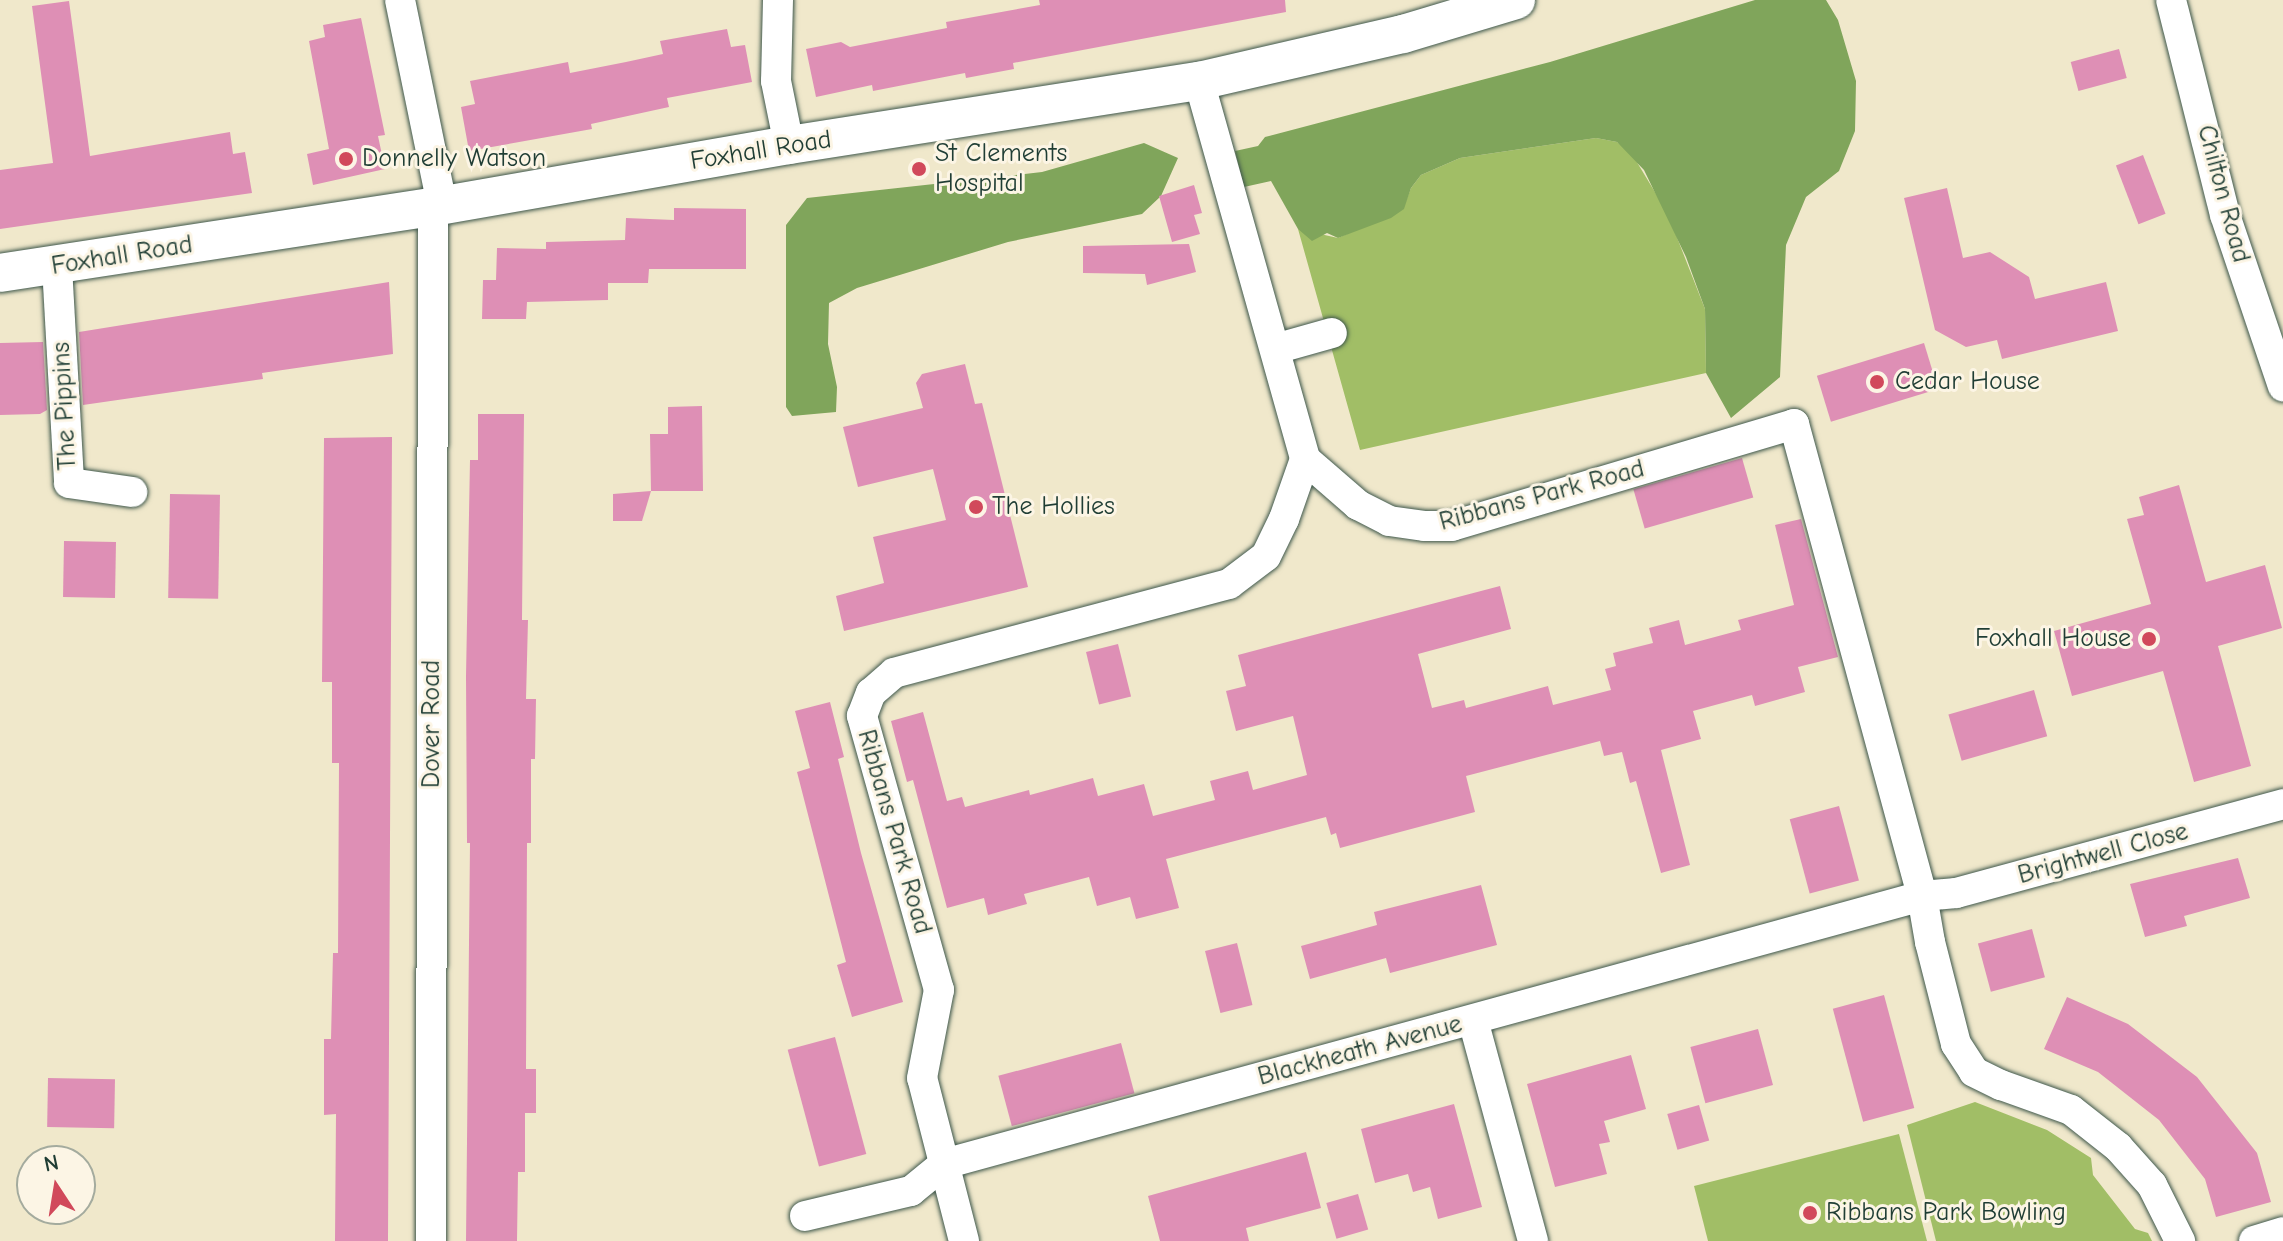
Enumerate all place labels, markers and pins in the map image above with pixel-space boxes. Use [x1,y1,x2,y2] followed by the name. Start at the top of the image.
[935,138,1067,200] place label: St Clements Hospital
[362,143,546,175] place label: Donnelly Watson
[337,150,355,168] marker: Donnelly Watson
[910,160,928,178] marker: St Clements Hospital
[1895,366,2040,398] place label: Cedar House
[1866,371,1888,393] marker: Cedar House
[992,491,1115,523] place label: The Hollies
[967,498,985,516] marker: The Hollies
[1975,623,2131,655] place label: Foxhall House
[2138,628,2160,650] marker: Foxhall House
[1826,1197,2066,1229] place label: Ribbans Park Bowling
[1801,1204,1819,1222] marker: Ribbans Park Bowling

